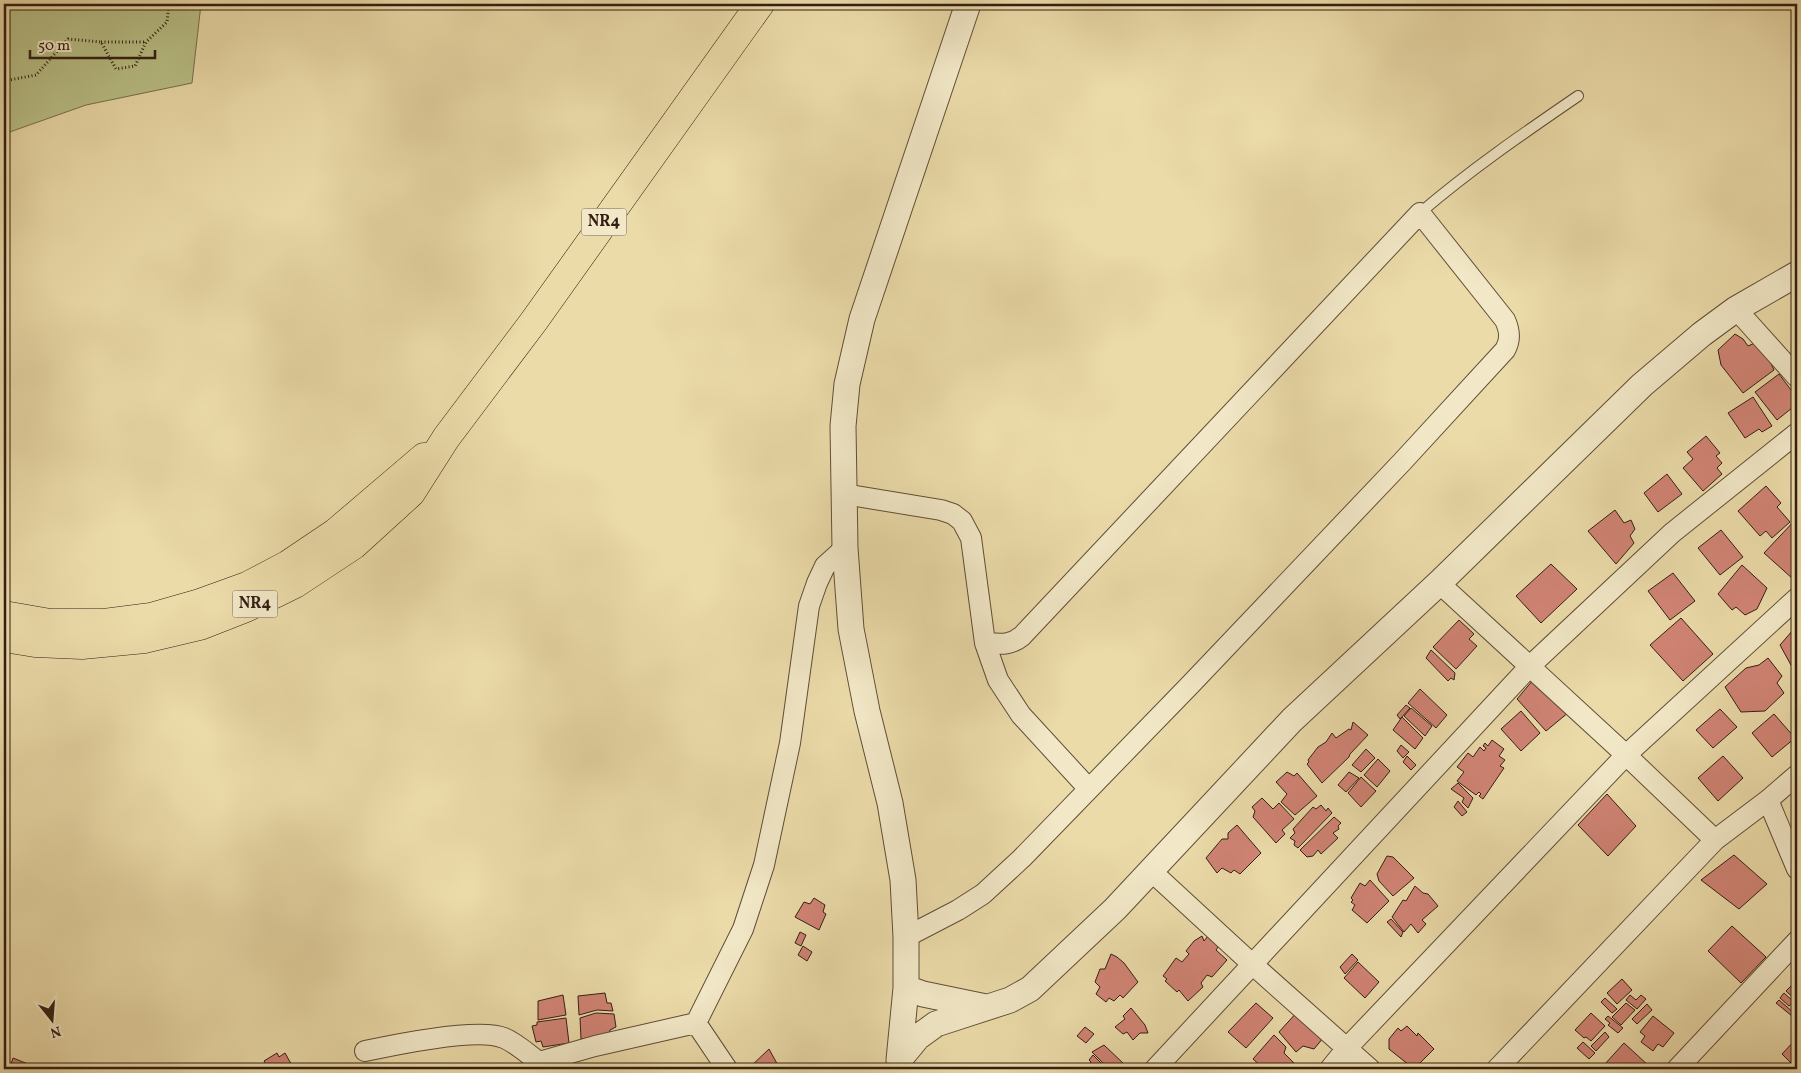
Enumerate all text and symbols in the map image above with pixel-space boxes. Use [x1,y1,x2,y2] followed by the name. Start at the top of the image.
[30,28,155,60] scale bar
[38,36,70,57] text: 50 m
[582,208,626,236] road number: NR4
[232,590,278,618] road number: NR4
[28,996,78,1046] north arrow
[48,1020,63,1042] text: N

